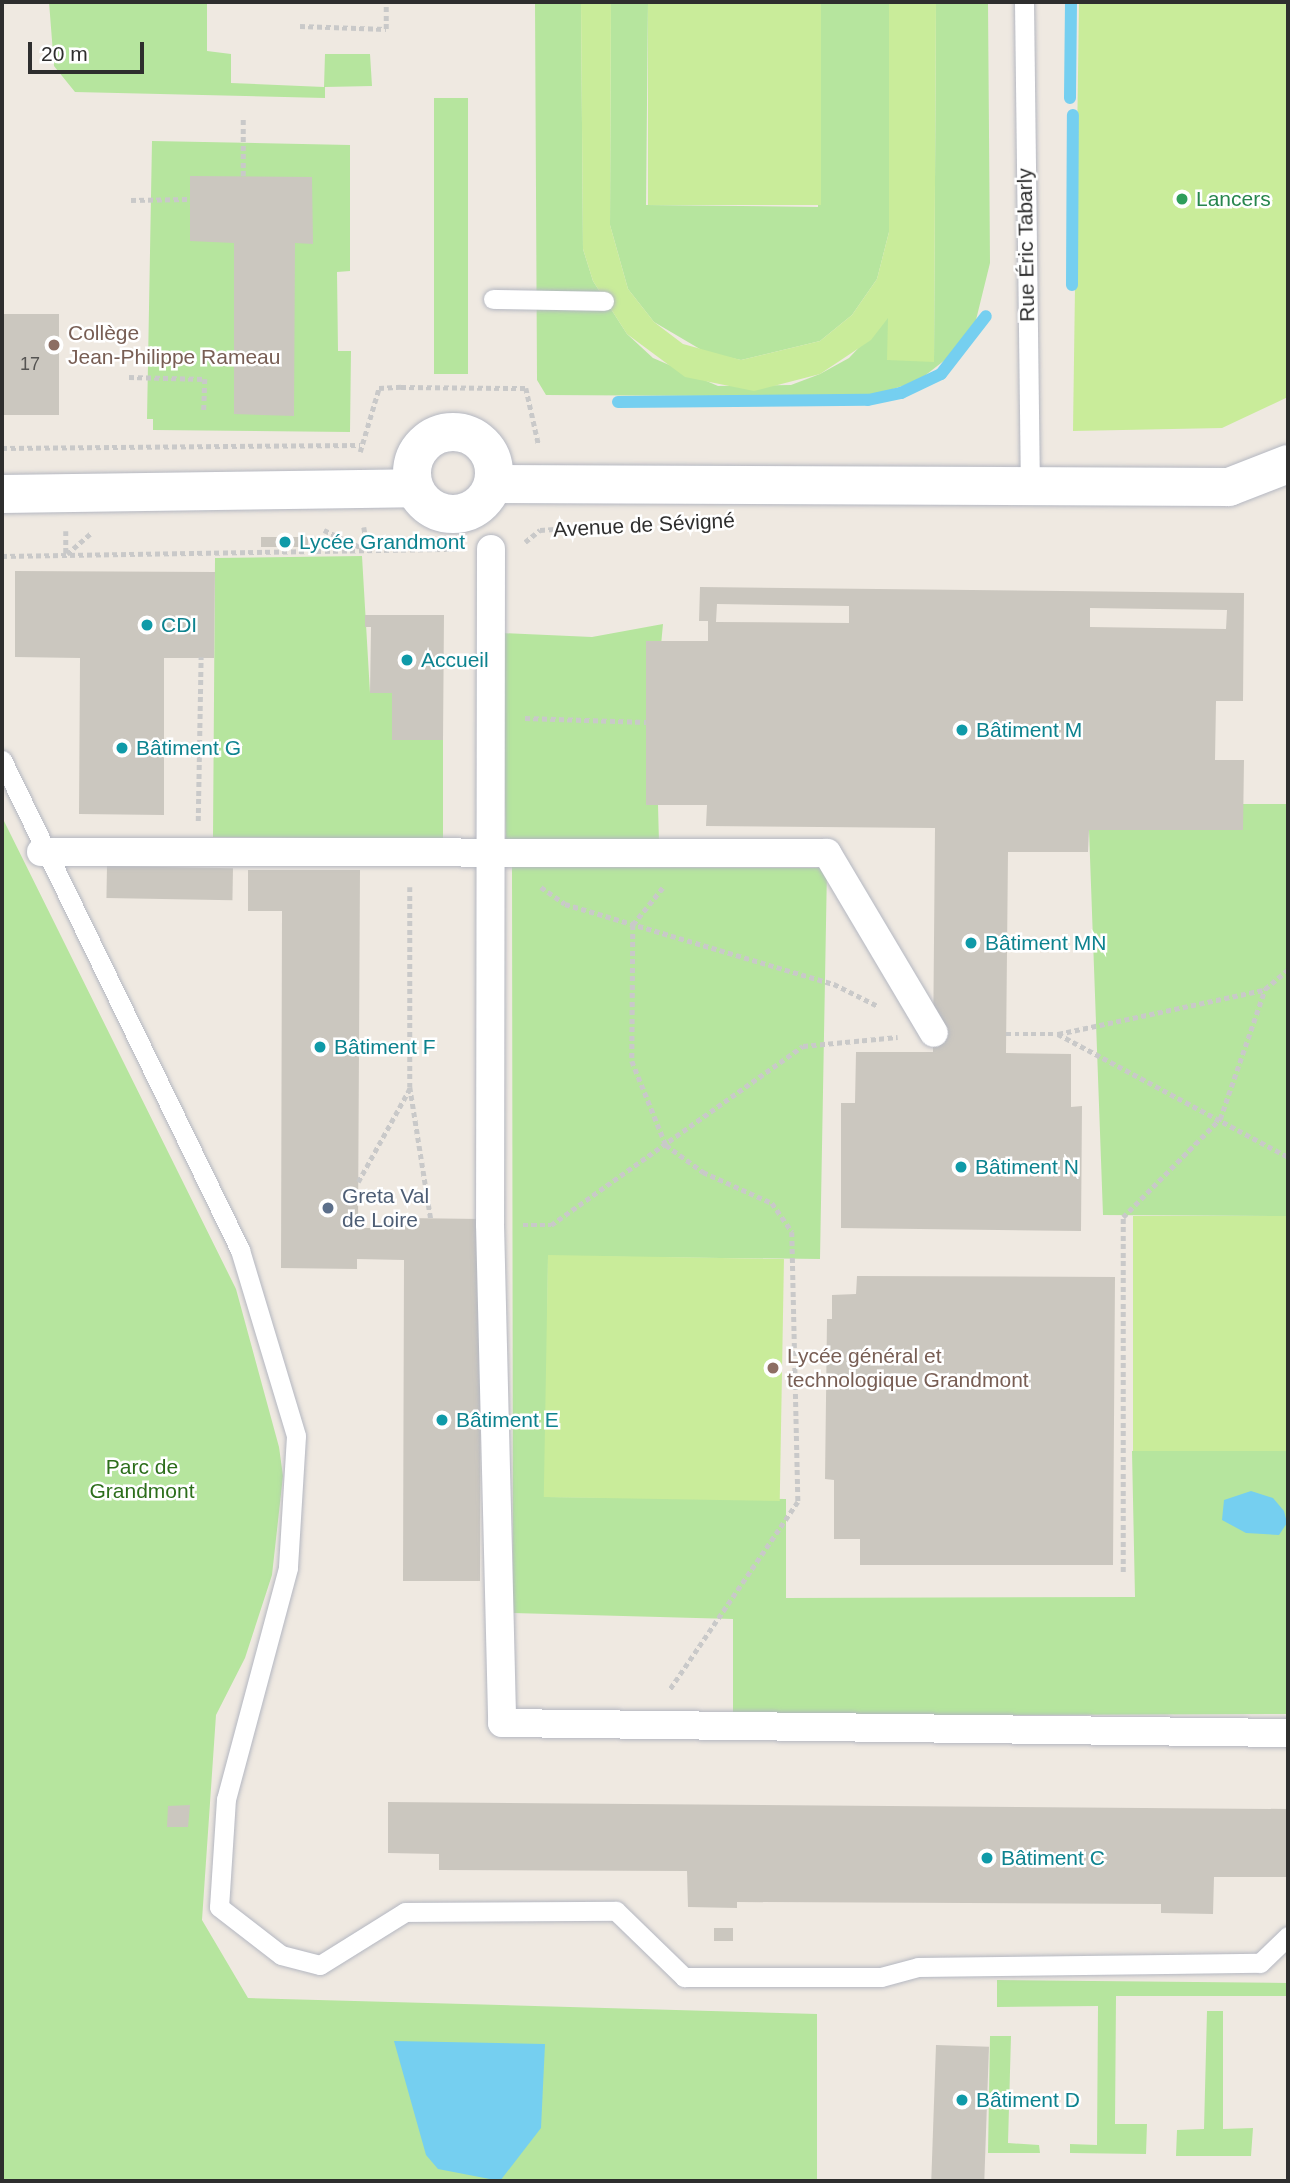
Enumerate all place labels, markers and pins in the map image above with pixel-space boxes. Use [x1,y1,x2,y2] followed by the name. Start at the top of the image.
[1196,186,1271,212] place label: Lancers
[1174,191,1190,207] marker: Lancers
[68,320,280,370] place label: Collège Jean-Philippe Rameau
[46,337,62,353] marker: Collège Jean-Philippe Rameau
[299,529,465,555] place label: Lycée Grandmont
[277,534,293,550] marker: Lycée Grandmont
[161,612,197,638] place label: CDI
[139,617,155,633] marker: CDI
[421,647,489,673] place label: Accueil
[399,652,415,668] marker: Accueil
[976,717,1082,743] place label: Bâtiment M
[954,722,970,738] marker: Bâtiment M
[136,735,241,761] place label: Bâtiment G
[114,740,130,756] marker: Bâtiment G
[985,930,1106,956] place label: Bâtiment MN
[963,935,979,951] marker: Bâtiment MN
[334,1034,436,1060] place label: Bâtiment F
[312,1039,328,1055] marker: Bâtiment F
[975,1154,1079,1180] place label: Bâtiment N
[953,1159,969,1175] marker: Bâtiment N
[342,1183,429,1233] place label: Greta Val de Loire
[320,1200,336,1216] marker: Greta Val de Loire
[787,1343,1029,1393] place label: Lycée général et technologique Grandmont
[765,1360,781,1376] marker: Lycée général et technologique Grandmont
[456,1407,559,1433] place label: Bâtiment E
[434,1412,450,1428] marker: Bâtiment E
[1001,1845,1105,1871] place label: Bâtiment C
[979,1850,995,1866] marker: Bâtiment C
[976,2087,1080,2113] place label: Bâtiment D
[954,2092,970,2108] marker: Bâtiment D

